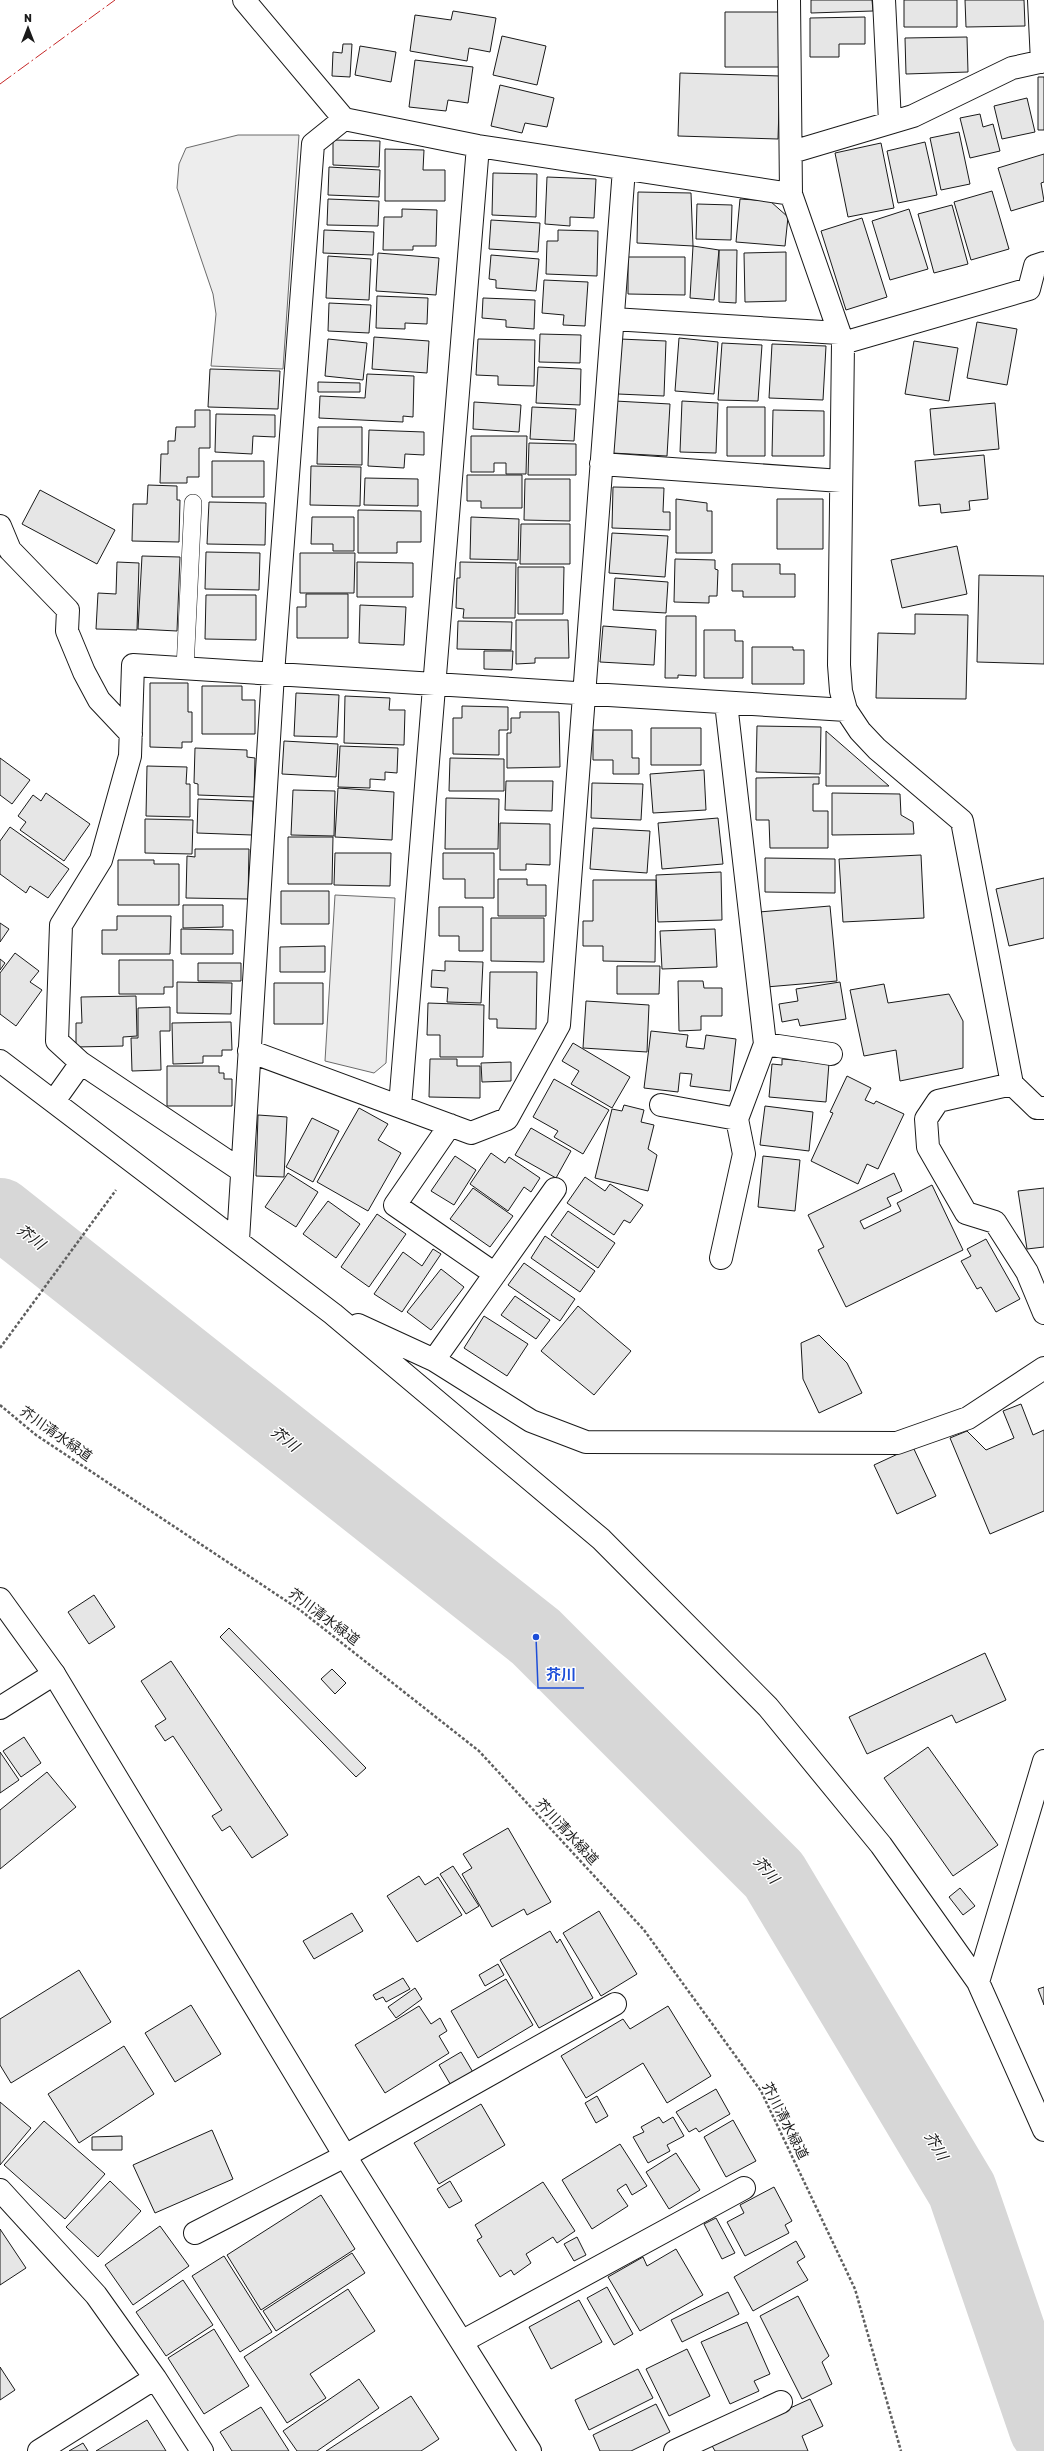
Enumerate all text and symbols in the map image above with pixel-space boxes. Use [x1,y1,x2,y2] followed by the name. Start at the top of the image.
[8,8,48,48] north arrow
[24,12,32,25] text: N
[14,1221,50,1255] water label: 芥川
[17,1403,95,1465] street label: 芥川清水緑道
[268,1423,304,1457] water label: 芥川
[285,1585,363,1649] street label: 芥川清水緑道
[538,1661,584,1688] callout: 芥川
[546,1666,576,1684] text: 芥川
[532,1795,602,1869] street label: 芥川清水緑道
[749,1853,784,1889] water label: 芥川
[758,2080,812,2162] street label: 芥川清水緑道
[921,2129,952,2165] water label: 芥川

